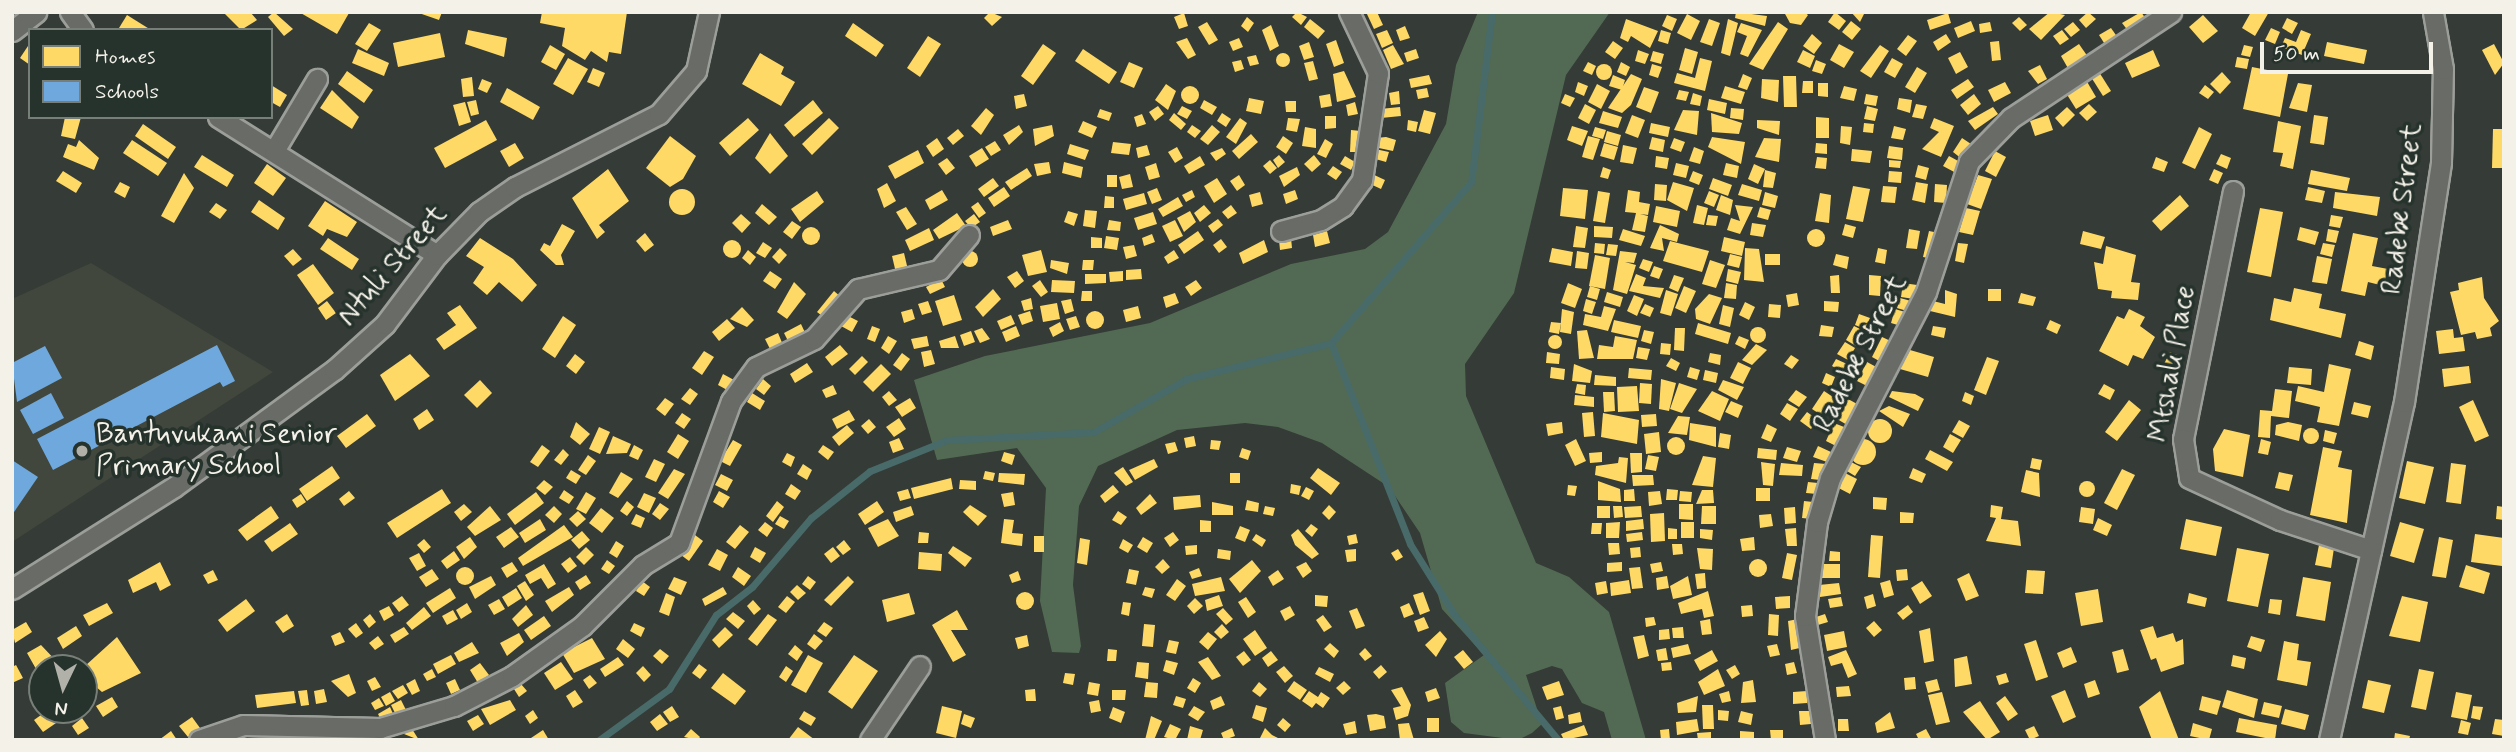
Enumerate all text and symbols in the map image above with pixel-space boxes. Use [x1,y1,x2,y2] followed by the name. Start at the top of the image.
[28,28,273,119] legend
[2264,28,2437,72] scale bar
[2273,40,2320,68] text: 50 m
[95,43,155,71] text: Homes
[95,78,159,106] text: Schools
[2376,121,2430,297] street label: Radebe Street
[331,198,455,334] street label: Ntuli Street
[1807,270,1915,438] street label: Radebe Street
[2143,283,2203,445] street label: Mtshali Place
[96,418,337,484] place label: Bantuvukani Senior Primary School
[74,443,90,459] marker: Bantuvukani Senior Primary School
[28,654,98,724] north arrow
[54,695,69,721] text: N

